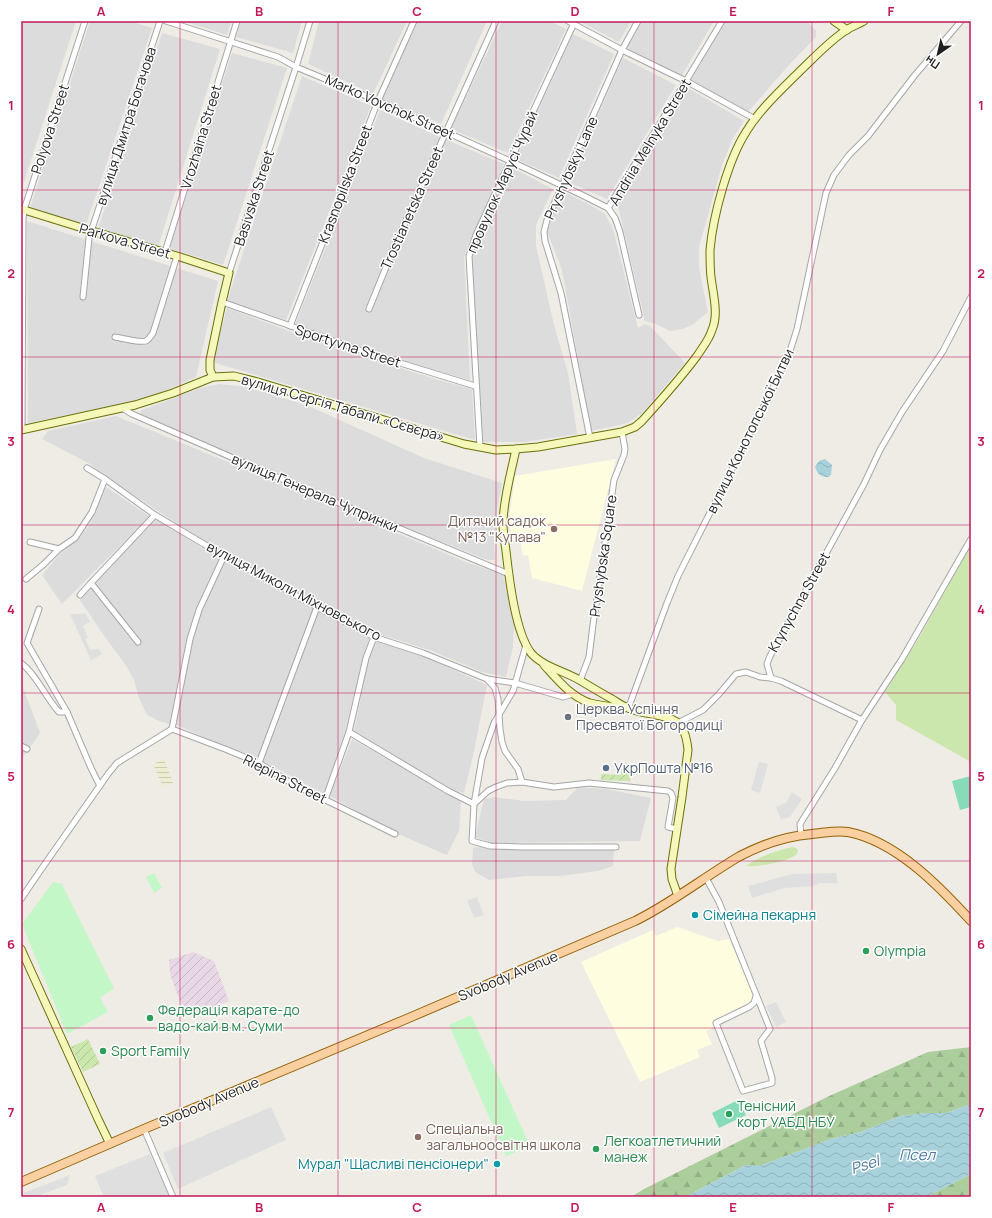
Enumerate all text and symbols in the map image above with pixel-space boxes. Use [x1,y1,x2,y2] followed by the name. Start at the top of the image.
[97,2,106,20] text: A
[255,2,263,20] text: B
[412,2,422,20] text: C
[570,2,580,20] text: D
[729,2,737,20] text: E
[888,2,895,20] text: F
[918,34,958,74] north arrow
[91,44,160,208] street label: вулиця Дмитра Богачова
[922,52,942,73] text: Пн
[322,69,458,144] street label: Marko Vovchok Street
[604,74,695,209] street label: Andriia Melnyka Street
[26,81,73,176] street label: Polyova Street
[176,82,226,191] street label: Vrozhaina Street
[8,96,14,114] text: 1
[978,96,984,114] text: 1
[462,108,542,256] street label: провулок Марусі Чурай
[539,113,602,222] street label: Pryshybskyi Lane
[313,121,376,246] street label: Krasnopilska Street
[376,143,447,272] street label: Trostianetska Street
[229,147,278,248] street label: Basivska Street
[77,218,173,263] street label: Parkova Street
[7,264,15,282] text: 2
[977,264,985,282] text: 2
[293,319,404,372] street label: Sportyvna Street
[701,345,798,516] street label: вулиця Конотопської Битви
[239,369,447,446] street label: вулиця Сергія Табали «Сєвєра»
[7,432,15,450] text: 3
[977,432,985,450] text: 3
[229,449,401,536] street label: вулиця Генерала Чупринки
[585,494,620,618] street label: Pryshybska Square
[448,511,547,546] place label: Дитячий садок №13 "Купава"
[549,524,559,534] marker: Дитячий садок №13 "Купава"
[204,536,385,645] street label: вулиця Миколи Міхновського
[763,548,834,655] street label: Krynychna Street
[7,600,15,618] text: 4
[977,600,985,618] text: 4
[576,699,723,734] place label: Церква Успіння Пресвятої Богородиці
[563,712,573,722] marker: Церква Успіння Пресвятої Богородиці
[240,749,331,808] street label: Riepina Street
[614,758,714,777] place label: УкрПошта №16
[601,763,611,773] marker: УкрПошта №16
[7,767,15,785] text: 5
[977,767,985,785] text: 5
[703,905,816,924] place label: Сімейна пекарня
[690,910,700,920] marker: Сімейна пекарня
[7,935,15,953] text: 6
[977,935,985,953] text: 6
[874,941,926,960] place label: Olympia
[455,946,561,1005] street label: Svobody Avenue
[861,946,871,956] marker: Olympia
[158,1000,300,1035] place label: Федерація карате-до вадо-кай в м. Суми
[145,1013,155,1023] marker: Федерація карате-до вадо-кай в м. Суми
[111,1041,191,1060] place label: Sport Family
[98,1046,108,1056] marker: Sport Family
[156,1072,262,1131] street label: Svobody Avenue
[737,1096,835,1131] place label: Тенісний корт УАБД НБУ
[8,1103,15,1121] text: 7
[978,1103,985,1121] text: 7
[724,1109,734,1119] marker: Тенісний корт УАБД НБУ
[426,1119,581,1154] place label: Спеціальна загальноосвітня школа
[604,1131,721,1166] place label: Легкоатлетичний манеж
[413,1132,423,1142] marker: Спеціальна загальноосвітня школа
[591,1144,601,1154] marker: Легкоатлетичний манеж
[899,1144,936,1165] water label: Псел
[848,1149,884,1179] water label: Psel
[298,1154,489,1173] place label: Мурал "Щасливі пенсіонери"
[492,1159,502,1169] marker: Мурал "Щасливі пенсіонери"
[97,1198,106,1216] text: A
[255,1198,263,1216] text: B
[412,1198,422,1216] text: C
[570,1198,580,1216] text: D
[729,1198,737,1216] text: E
[888,1198,895,1216] text: F

